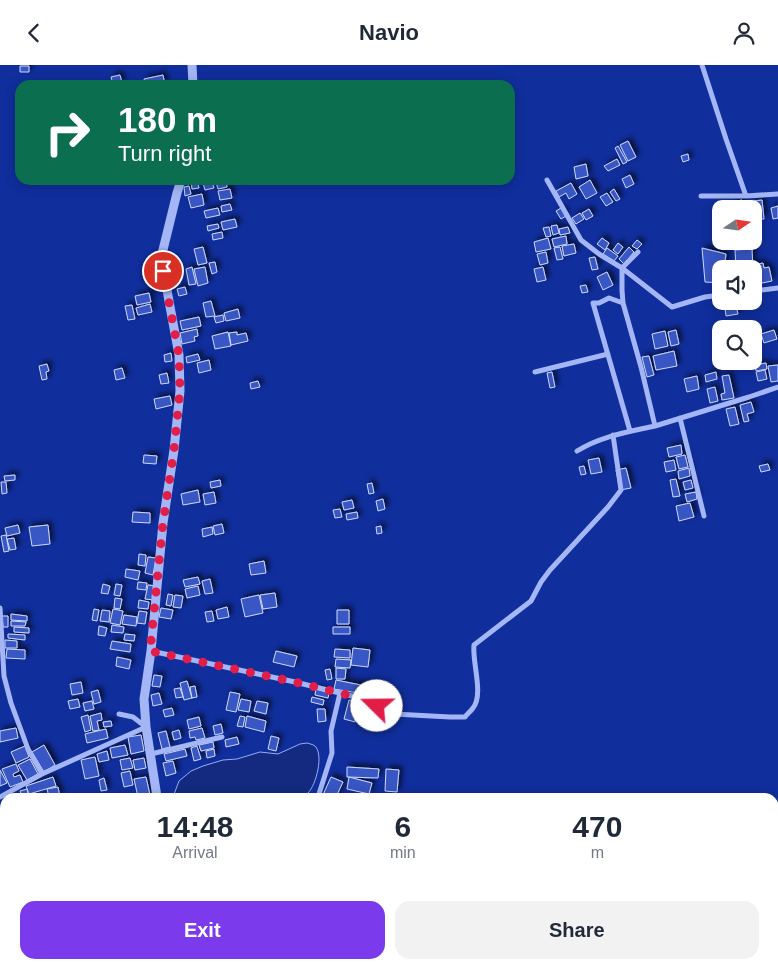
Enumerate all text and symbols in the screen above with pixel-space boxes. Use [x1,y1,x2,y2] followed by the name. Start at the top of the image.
[20,19,48,47] icon: back
[730,19,758,47] icon: person
[359,20,419,45] text: Navio
[35,100,100,165] icon: right
[118,100,217,139] text: 180 m
[118,141,211,166] text: Turn right
[712,200,762,250] north arrow
[712,200,762,370] map controls
[142,250,184,292] pin
[149,257,177,285] icon: arrive
[712,260,762,310] button: sound
[712,320,762,370] button: search
[350,679,402,731] position arrow
[157,810,233,843] text: 14:48
[394,810,411,843] text: 6
[572,810,622,843] text: 470
[172,844,218,861] text: Arrival
[390,844,416,861] text: min
[591,844,604,861] text: m
[20,901,385,959] button: Exit
[395,901,759,959] button: Share

